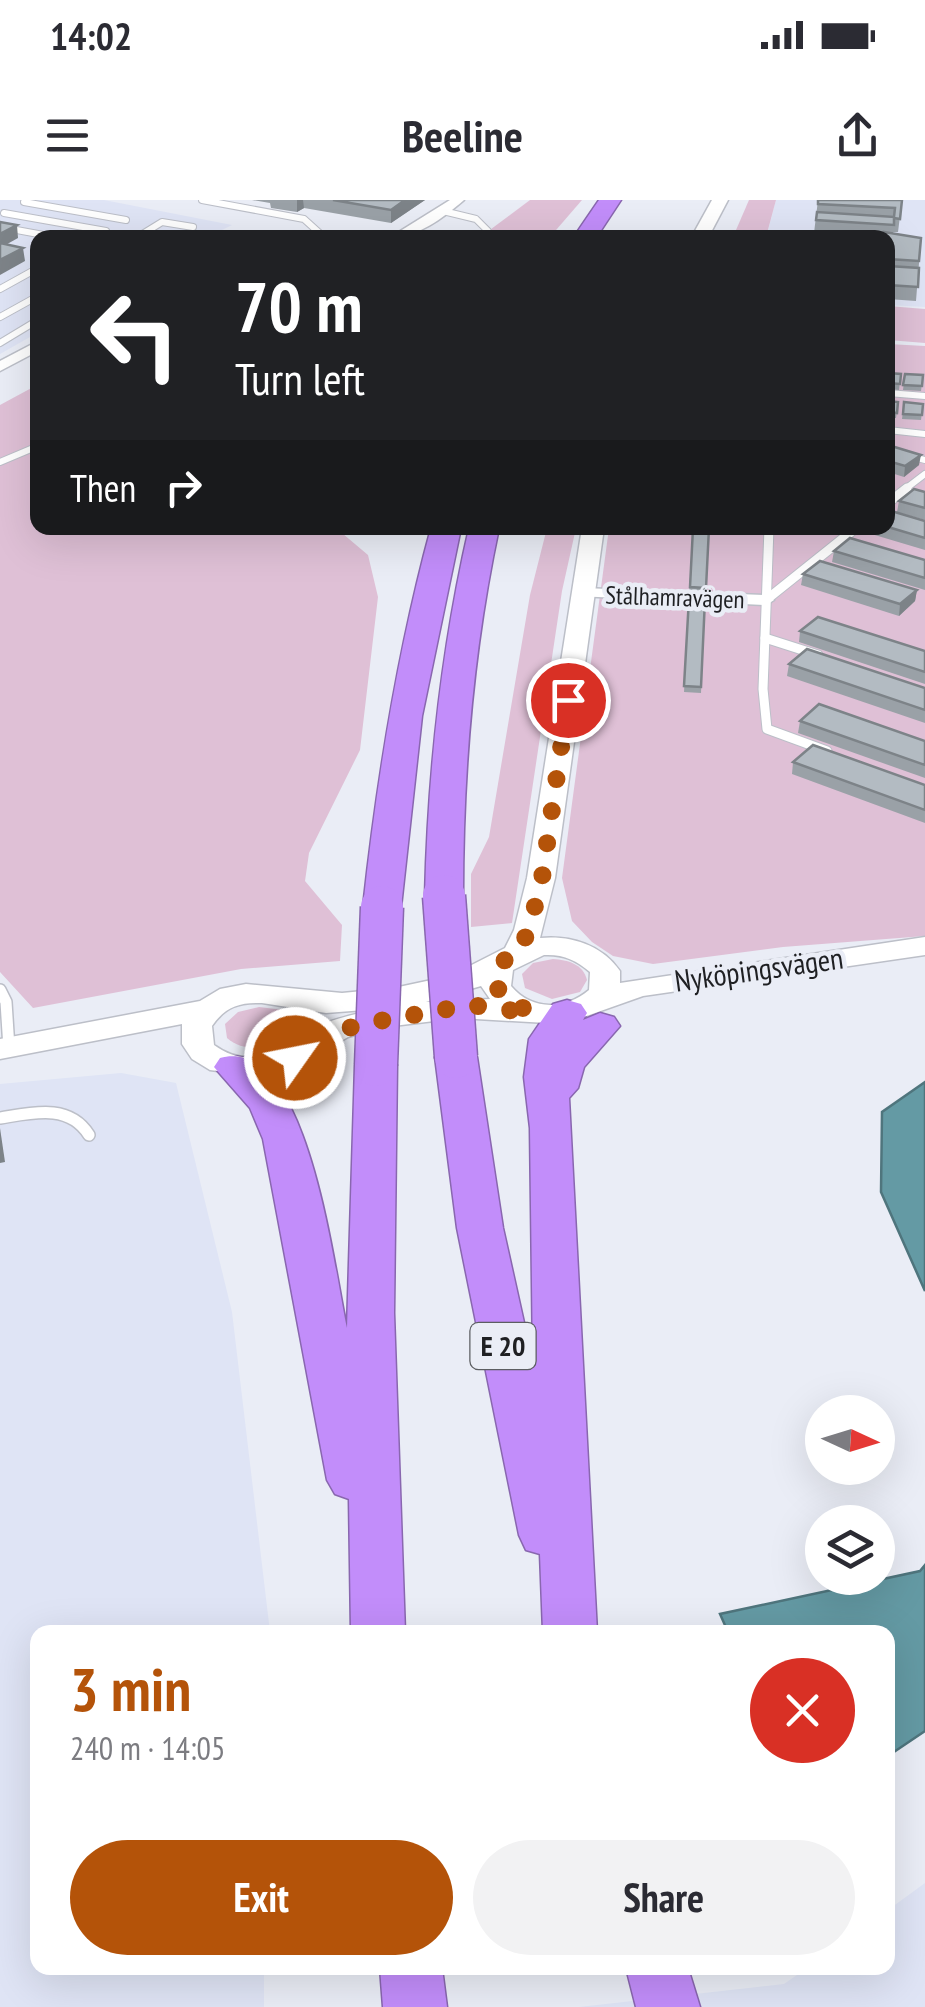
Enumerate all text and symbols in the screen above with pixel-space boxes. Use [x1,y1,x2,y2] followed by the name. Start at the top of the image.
[50,11,132,60] text: 14:02
[402,106,523,164] text: Beeline
[40,108,95,163] icon: menu
[830,108,885,163] icon: share
[235,261,363,351] text: 70 m
[70,270,200,400] icon: left
[235,349,365,407] text: Turn left
[156,460,211,515] icon: right
[70,463,136,512] text: Then
[605,579,745,615] street label: Stålhamravägen
[526,658,611,743] pin
[541,673,596,728] icon: arrive
[672,937,846,1000] street label: Nyköpingsvägen
[243,1006,347,1110] position arrow
[470,1323,536,1369] road number: E 20
[805,1395,895,1485] north arrow
[805,1395,895,1595] map controls
[805,1505,895,1595] button: layers
[70,1650,191,1728] text: 3 min
[750,1658,855,1763] button: close
[70,1727,225,1769] text: 240 m · 14:05
[70,1840,453,1955] button: Exit
[473,1840,855,1955] button: Share

